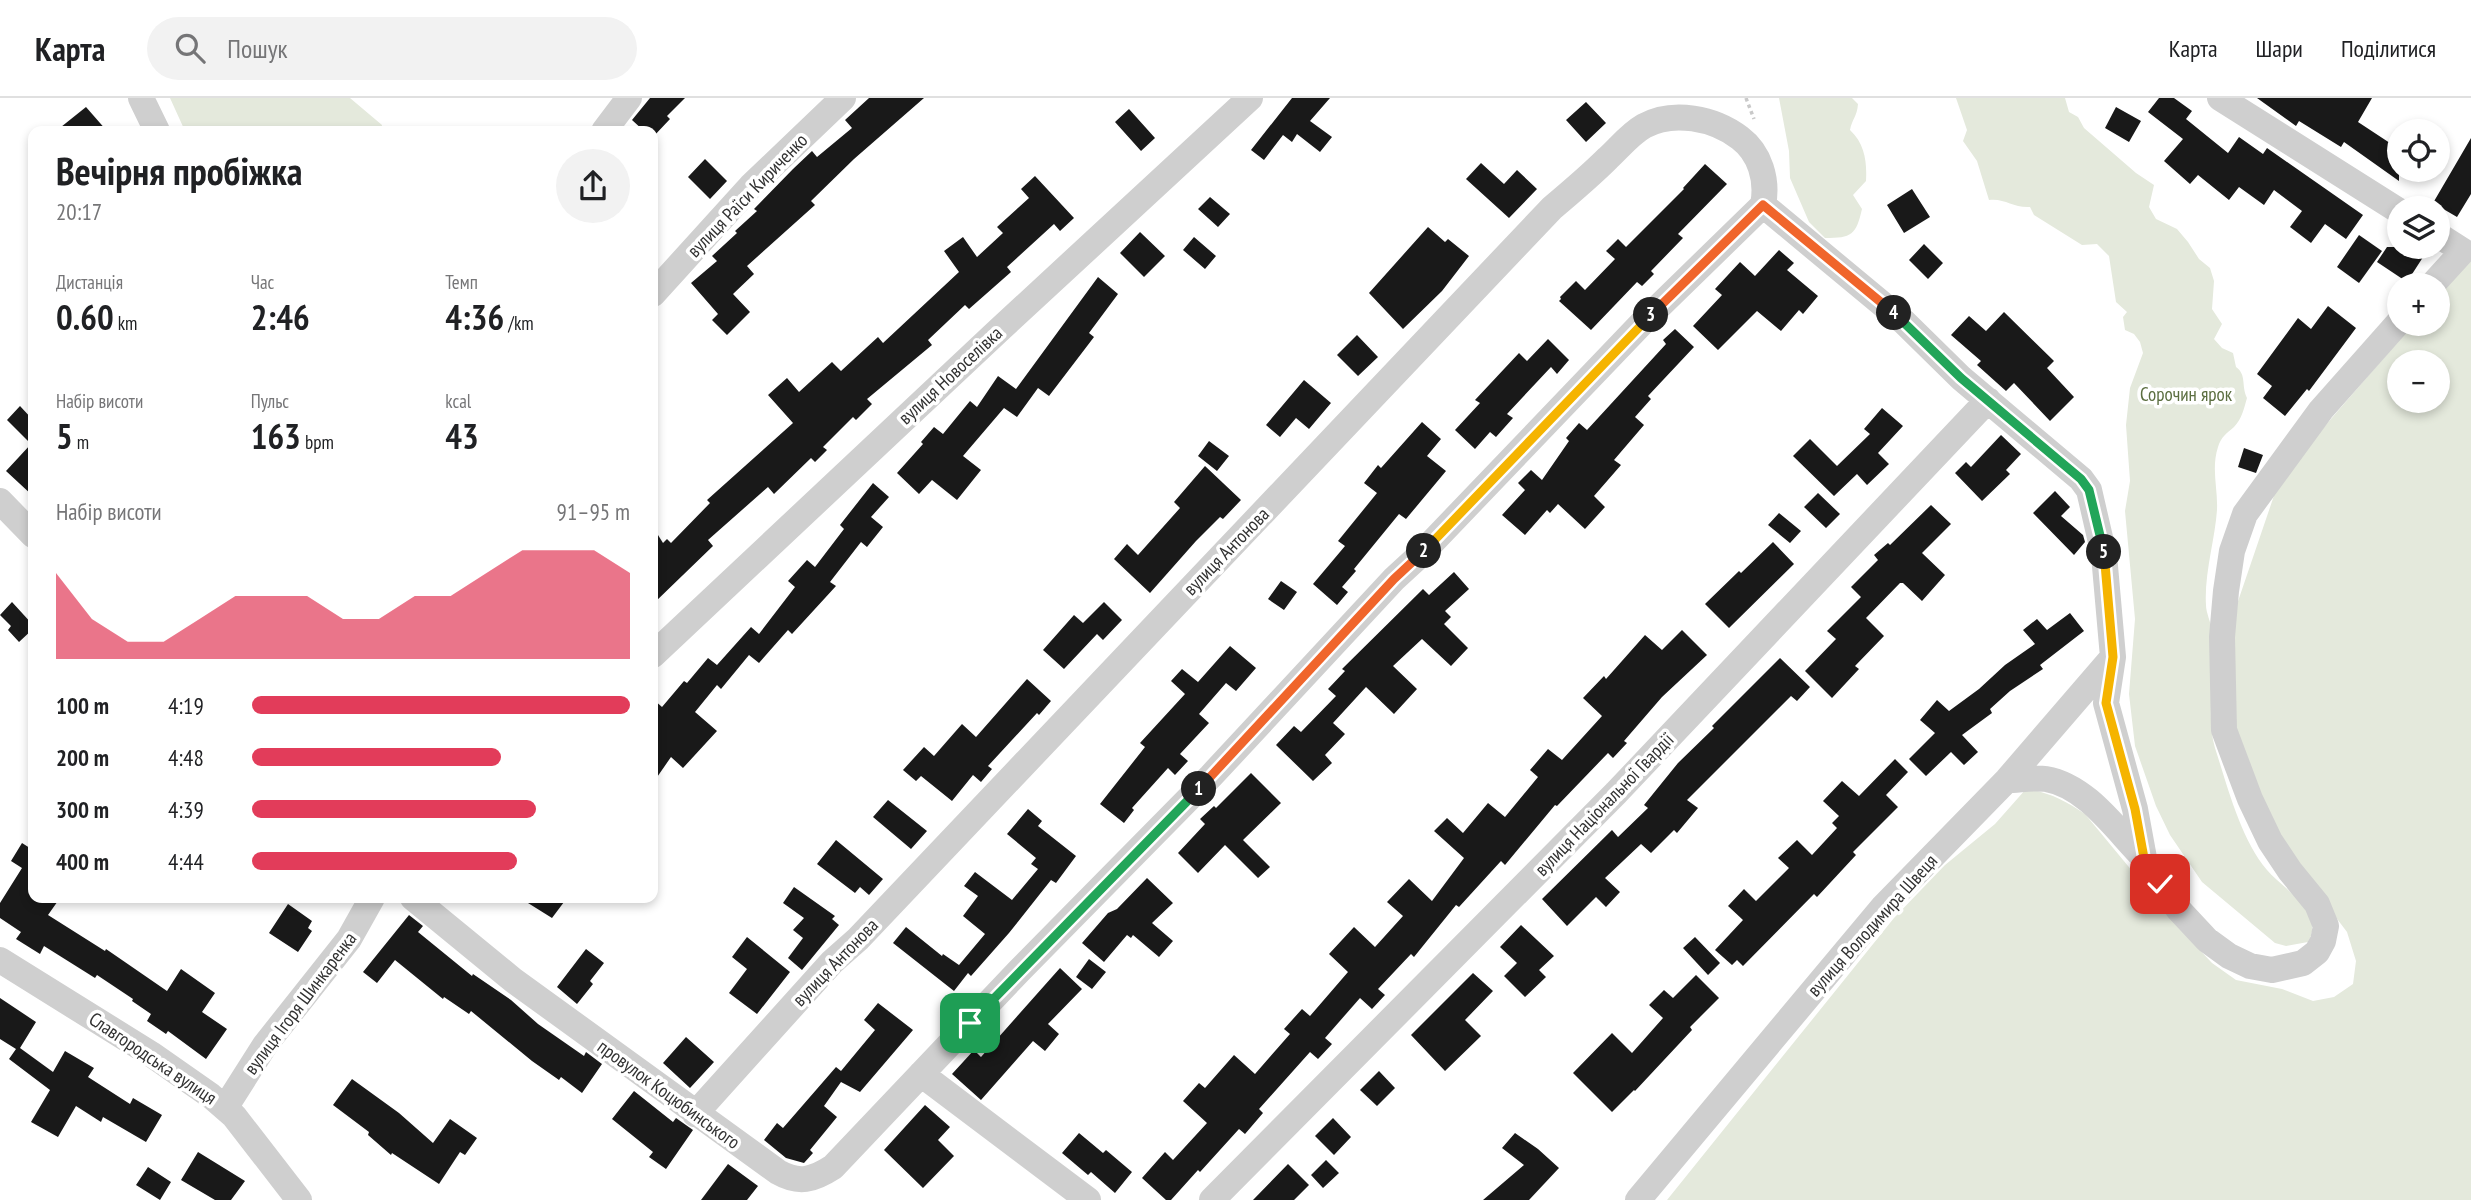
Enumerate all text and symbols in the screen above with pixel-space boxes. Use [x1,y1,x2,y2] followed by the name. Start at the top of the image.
[147,17,637,80] search box
[35,27,105,70] text: Карта
[171,29,209,67] icon: search
[227,32,288,65] text: Пошук
[2169,33,2218,64] text: Карта
[2256,33,2303,64] text: Шари
[2341,33,2436,64] text: Поділитися
[2387,119,2450,413] map controls
[2387,119,2450,182] button: locate
[682,128,812,262] street label: вулиця Раїси Кириченко
[56,146,302,195] text: Вечірня пробіжка
[556,149,630,223] button: share
[2387,196,2450,259] button: layers
[56,197,102,226] text: 20:17
[56,270,123,294] text: Дистанція
[251,270,274,294] text: Час
[445,270,478,294] text: Темп
[2387,273,2450,336] button: +
[56,294,114,340] text: 0.60
[251,294,310,340] text: 2:46
[445,294,504,340] text: 4:36
[1876,296,1912,330] pin: 4
[1634,298,1668,332] pin: 3
[1889,300,1898,324] text: 4
[1646,302,1655,326] text: 3
[114,311,137,335] text: km
[504,311,534,335] text: /km
[893,321,1007,429] street label: вулиця Новоселівка
[2387,350,2450,413] button: −
[2140,382,2233,406] park label: Сорочин ярок
[56,389,143,413] text: Набір висоти
[251,389,289,413] text: Пульс
[445,389,471,413] text: kcal
[56,413,73,459] text: 5
[251,413,301,459] text: 163
[445,413,479,459] text: 43
[73,430,89,454] text: m
[301,430,334,454] text: bpm
[56,497,162,526] text: Набір висоти
[557,497,630,526] text: 91–95 m
[1178,502,1274,600] street label: вулиця Антонова
[1406,533,1442,568] pin: 2
[2086,534,2122,570] pin: 5
[1419,538,1428,562] text: 2
[2099,539,2108,563] text: 5
[56,691,109,720] text: 100 m
[168,691,204,720] text: 4:19
[1529,727,1679,881] street label: вулиця Національної Гвардії
[56,743,109,772] text: 200 m
[168,743,204,772] text: 4:48
[1182,772,1216,806] pin: 1
[1194,776,1203,800] text: 1
[56,795,109,824] text: 300 m
[168,795,204,824] text: 4:39
[56,847,109,876] text: 400 m
[168,847,204,876] text: 4:44
[1802,849,1942,1001] street label: вулиця Володимира Швеця
[2130,854,2190,914] pin
[2141,865,2179,903] icon: check
[787,913,883,1011] street label: вулиця Антонова
[239,927,361,1079] street label: вулиця Ігоря Шинкаренка
[940,993,1000,1053] pin
[951,1004,989,1042] icon: arrive
[85,1006,221,1110] street label: Славгородська вулиця
[593,1034,745,1154] street label: провулок Коцюбинського

